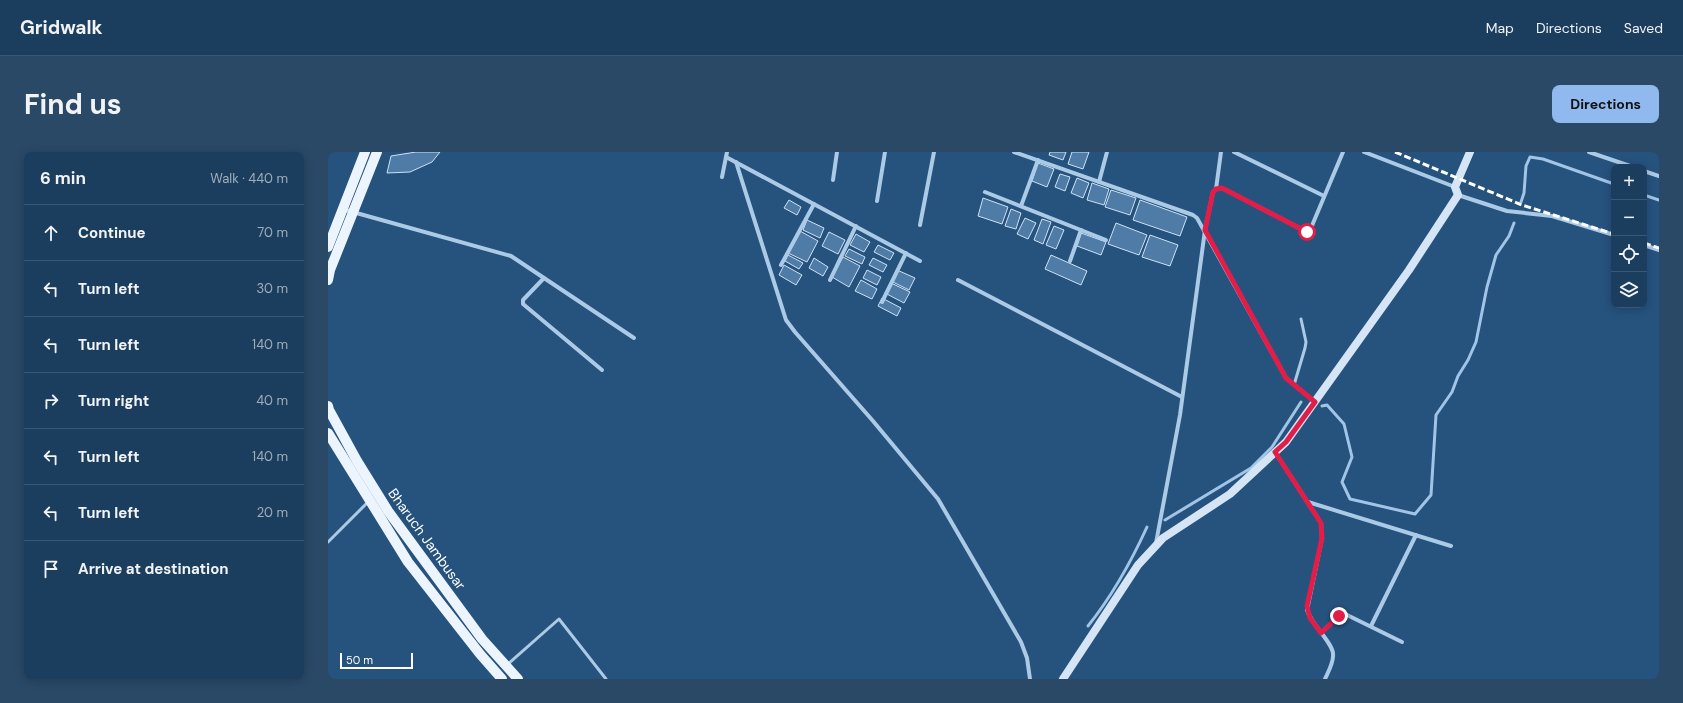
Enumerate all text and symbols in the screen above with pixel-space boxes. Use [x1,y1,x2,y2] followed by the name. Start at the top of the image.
[20,15,102,40] text: Gridwalk
[1486,19,1514,37] text: Map
[1536,19,1602,37] text: Directions
[1624,19,1663,37] text: Saved
[1552,85,1659,123] button: Directions
[24,86,122,123] text: Find us
[1611,164,1647,308] map controls
[1611,164,1647,200] button: +
[40,167,86,189] text: 6 min
[210,170,288,187] text: Walk · 440 m
[1611,200,1647,236] button: −
[40,222,62,244] icon: ahead
[78,223,146,243] text: Continue
[1298,223,1316,241] route start
[257,224,288,241] text: 70 m
[1611,236,1647,272] button: locate
[1611,272,1647,308] button: layers
[40,278,62,300] icon: left
[78,279,139,299] text: Turn left
[256,280,288,297] text: 30 m
[40,334,62,356] icon: left
[78,335,139,355] text: Turn left
[252,336,288,353] text: 140 m
[40,390,62,412] icon: right
[78,391,149,411] text: Turn right
[256,392,288,409] text: 40 m
[40,446,62,468] icon: left
[78,447,139,467] text: Turn left
[252,448,288,465] text: 140 m
[384,485,470,593] street label: Bharuch Jambusar
[40,502,62,524] icon: left
[78,503,139,523] text: Turn left
[257,504,288,521] text: 20 m
[40,558,62,580] icon: arrive
[78,559,229,579] text: Arrive at destination
[1330,607,1348,625] route end
[340,651,413,670] scale bar
[346,653,373,667] text: 50 m

